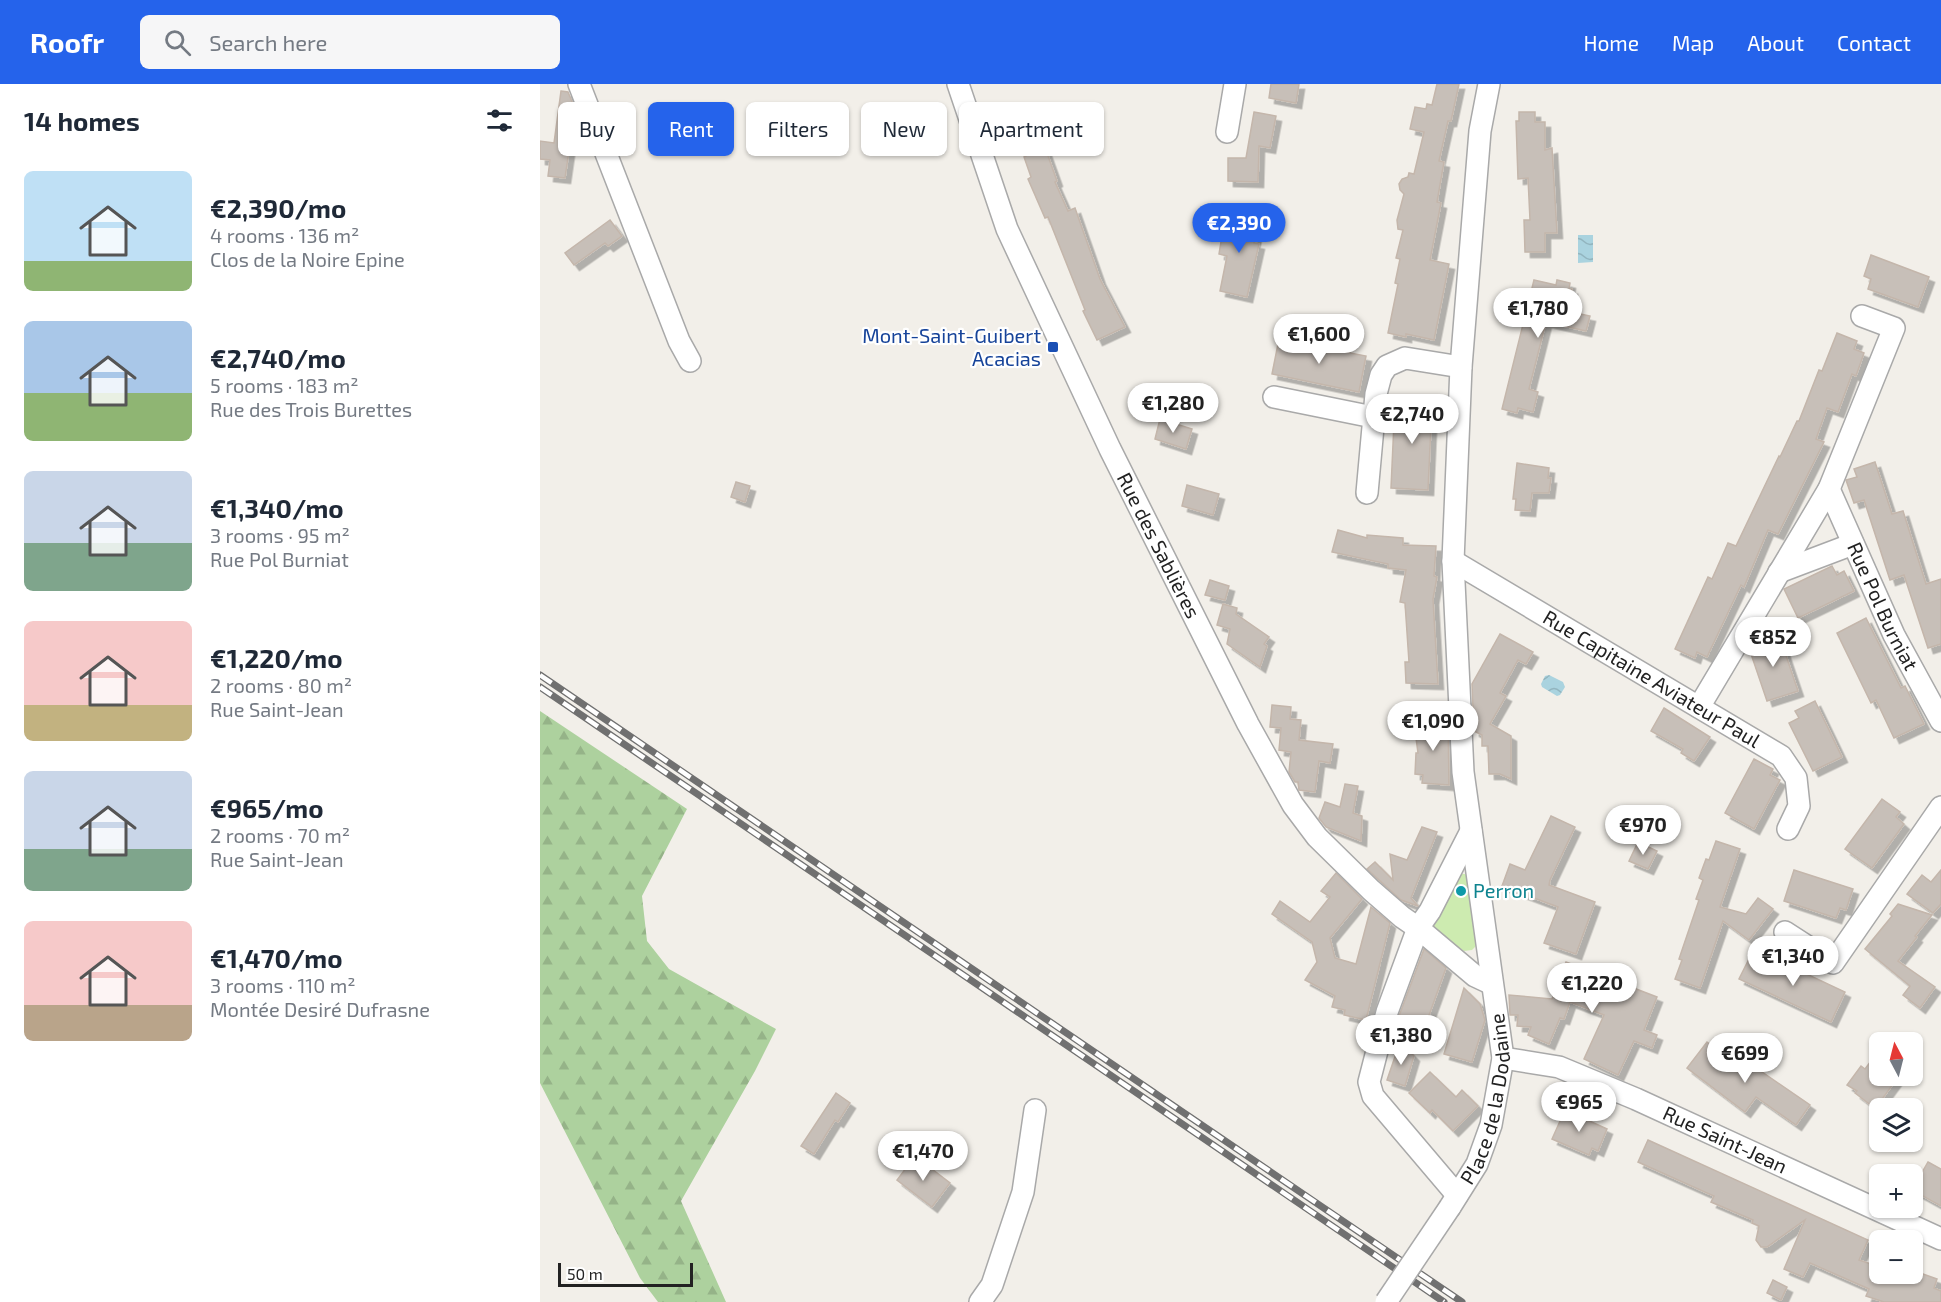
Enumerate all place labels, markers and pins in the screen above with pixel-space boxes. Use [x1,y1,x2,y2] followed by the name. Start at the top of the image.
[1190,203,1288,254] pin: €2,390
[1489,288,1587,339] pin: €1,780
[1270,314,1368,365] pin: €1,600
[862,323,1041,370] place label: Mont-Saint-Guibert Acacias
[1046,340,1060,354] marker: Mont-Saint-Guibert Acacias
[1124,383,1222,434] pin: €1,280
[1363,394,1461,445] pin: €2,740
[1737,617,1809,668] pin: €852
[1384,701,1482,752] pin: €1,090
[1607,805,1679,856] pin: €970
[1473,878,1534,902] place label: Perron
[1454,884,1468,898] marker: Perron
[1744,936,1842,987] pin: €1,340
[1543,963,1641,1014] pin: €1,220
[1352,1015,1450,1066] pin: €1,380
[1709,1033,1781,1084] pin: €699
[1543,1082,1615,1133] pin: €965
[874,1131,972,1182] pin: €1,470

